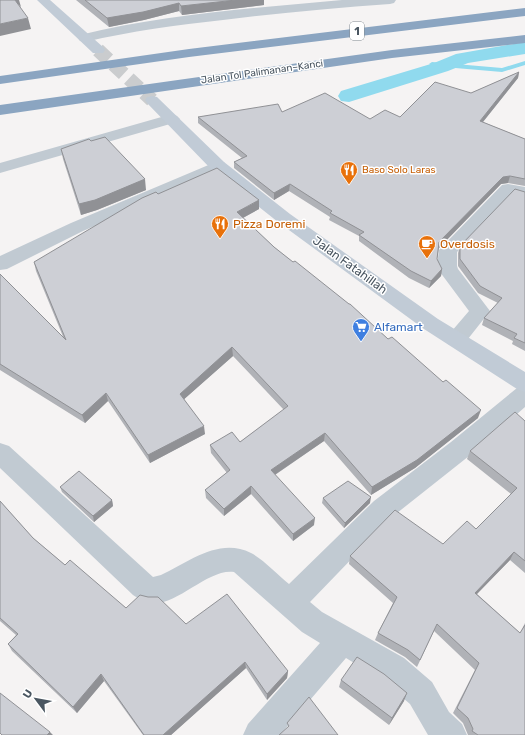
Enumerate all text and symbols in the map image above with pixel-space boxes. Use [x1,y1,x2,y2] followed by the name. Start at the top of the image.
[350,22,364,40] road number: 1
[200,57,324,87] street label: Jalan Tol Palimanan–Kanci
[339,160,359,185] restaurant icon: Baso Solo Laras
[362,164,436,176] place label: Baso Solo Laras
[210,214,230,239] restaurant icon: Pizza Doremi
[233,217,305,231] place label: Pizza Doremi
[310,233,390,297] street label: Jalan Fatahillah
[417,234,437,259] cafe icon: Overdosis
[440,237,495,251] place label: Overdosis
[351,317,371,342] supermarket icon: Alfamart
[374,320,423,334] place label: Alfamart
[16,679,56,719] north arrow
[20,687,36,701] text: U

